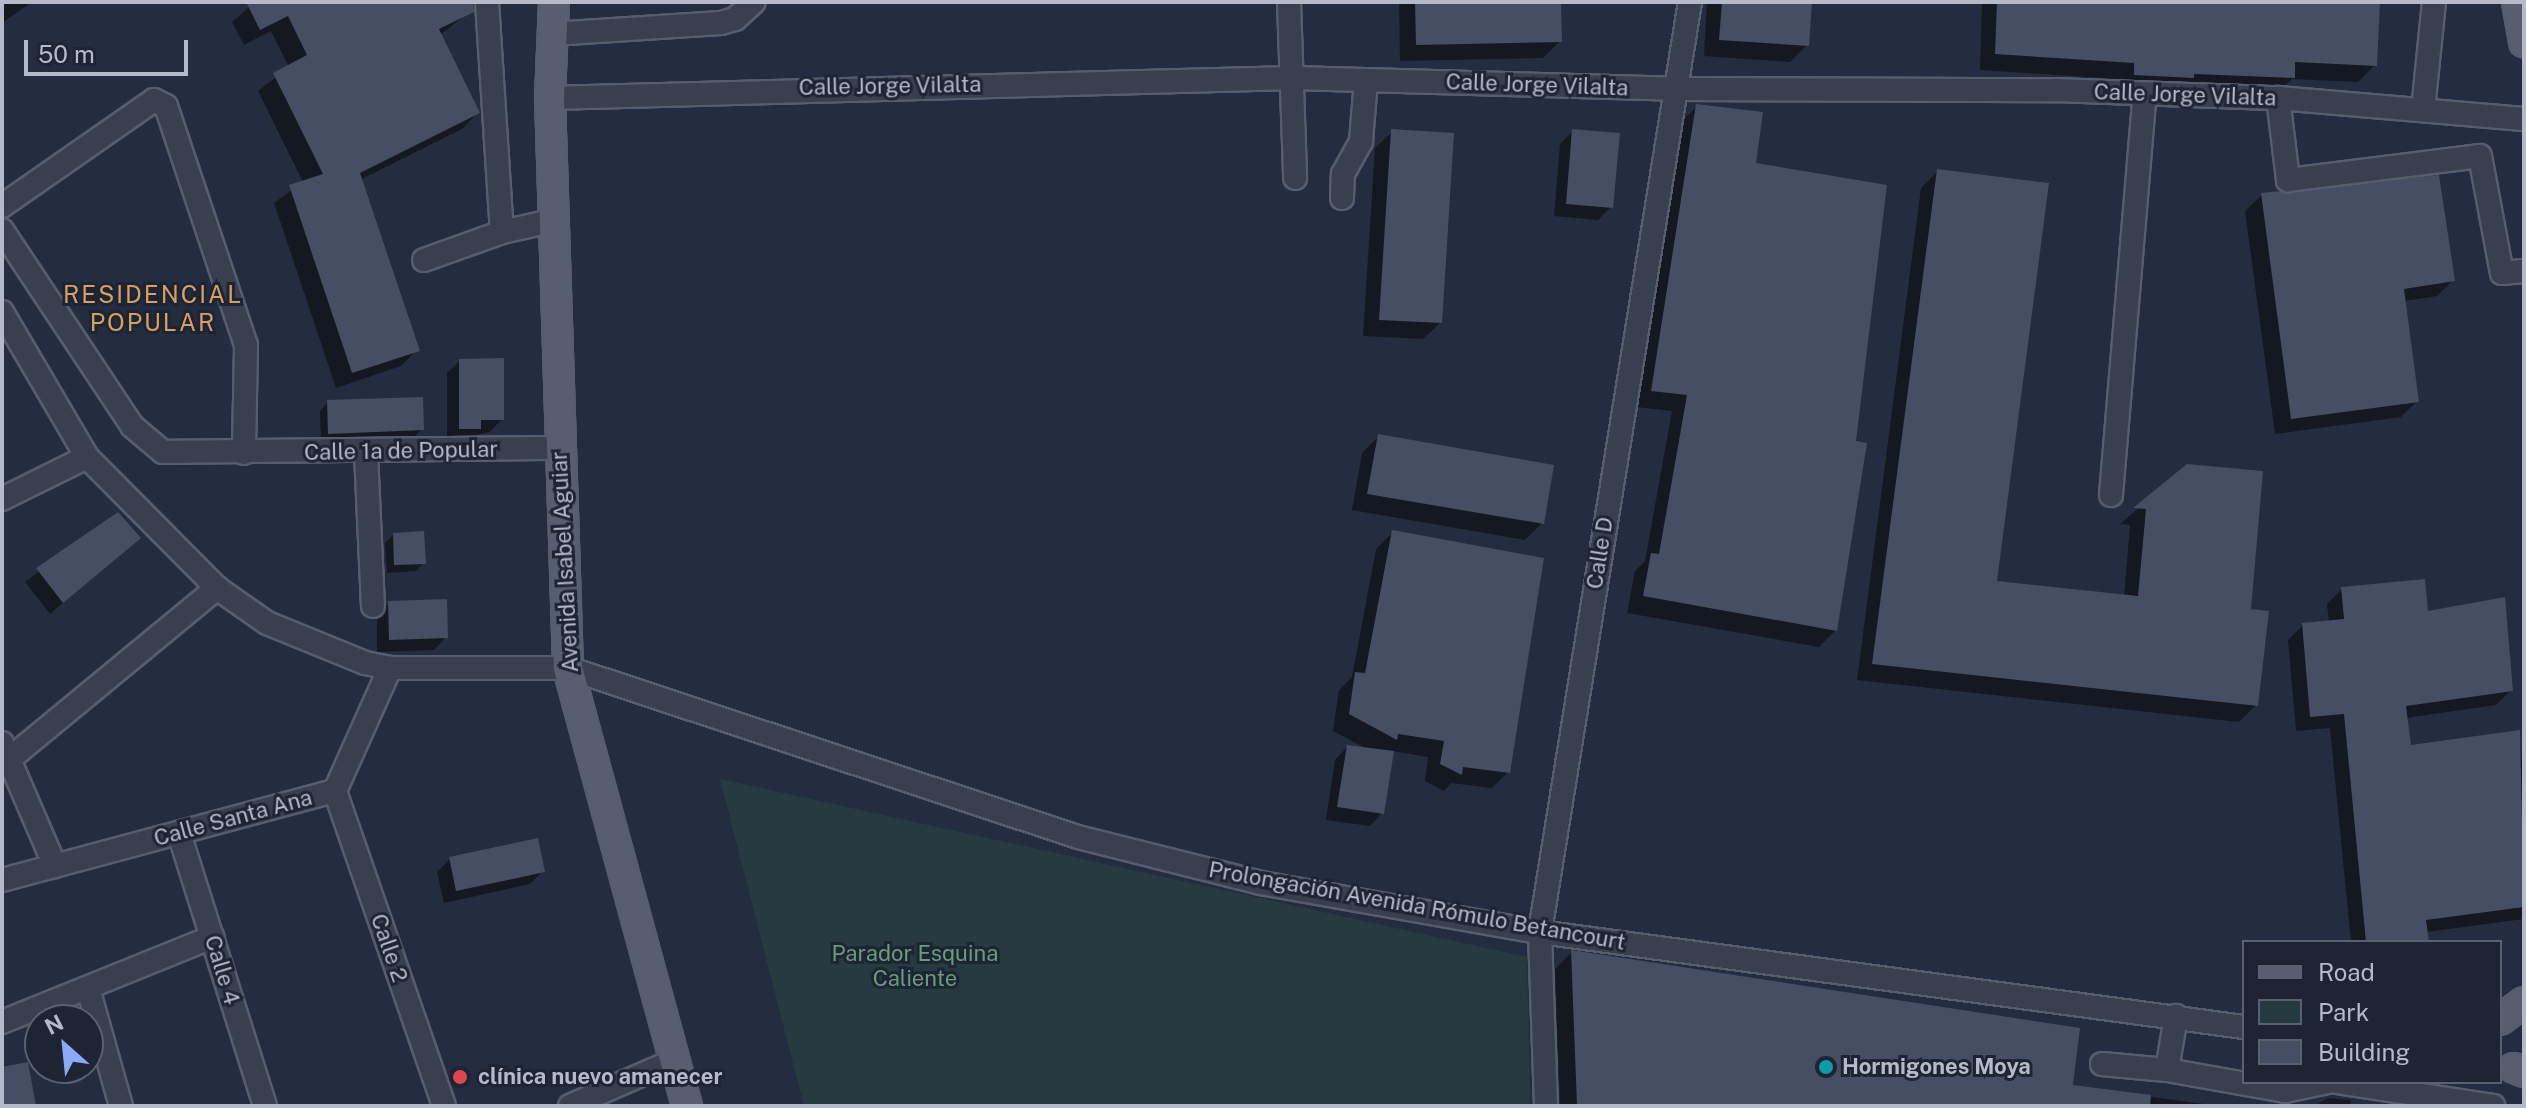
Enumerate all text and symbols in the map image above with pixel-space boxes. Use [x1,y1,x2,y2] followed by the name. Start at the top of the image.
[28,24,192,74] scale bar
[38,40,95,68] text: 50 m
[1445,69,1629,101] street label: Calle Jorge Vilalta
[798,71,982,101] street label: Calle Jorge Vilalta
[2093,79,2277,111] street label: Calle Jorge Vilalta
[63,281,243,337] district label: RESIDENCIAL POPULAR
[304,436,498,466] street label: Calle 1a de Popular
[546,451,584,673] street label: Avenida Isabel Aguiar
[1581,515,1619,591] street label: Calle D
[151,784,315,852] street label: Calle Santa Ana
[1207,856,1627,956] street label: Prolongación Avenida Rómulo Betancourt
[365,910,413,986] street label: Calle 2
[199,932,245,1008] street label: Calle 4
[832,940,998,992] park label: Parador Esquina Caliente
[2242,940,2502,1084] legend
[2318,958,2375,986] text: Road
[2318,998,2369,1026] text: Park
[24,1004,104,1084] north arrow
[40,1009,68,1040] text: N
[2318,1038,2410,1066] text: Building
[1842,1054,2031,1080] place label: Hormigones Moya
[1817,1058,1835,1076] marker: Hormigones Moya
[478,1064,723,1090] place label: clínica nuevo amanecer
[449,1066,471,1088] marker: clínica nuevo amanecer

